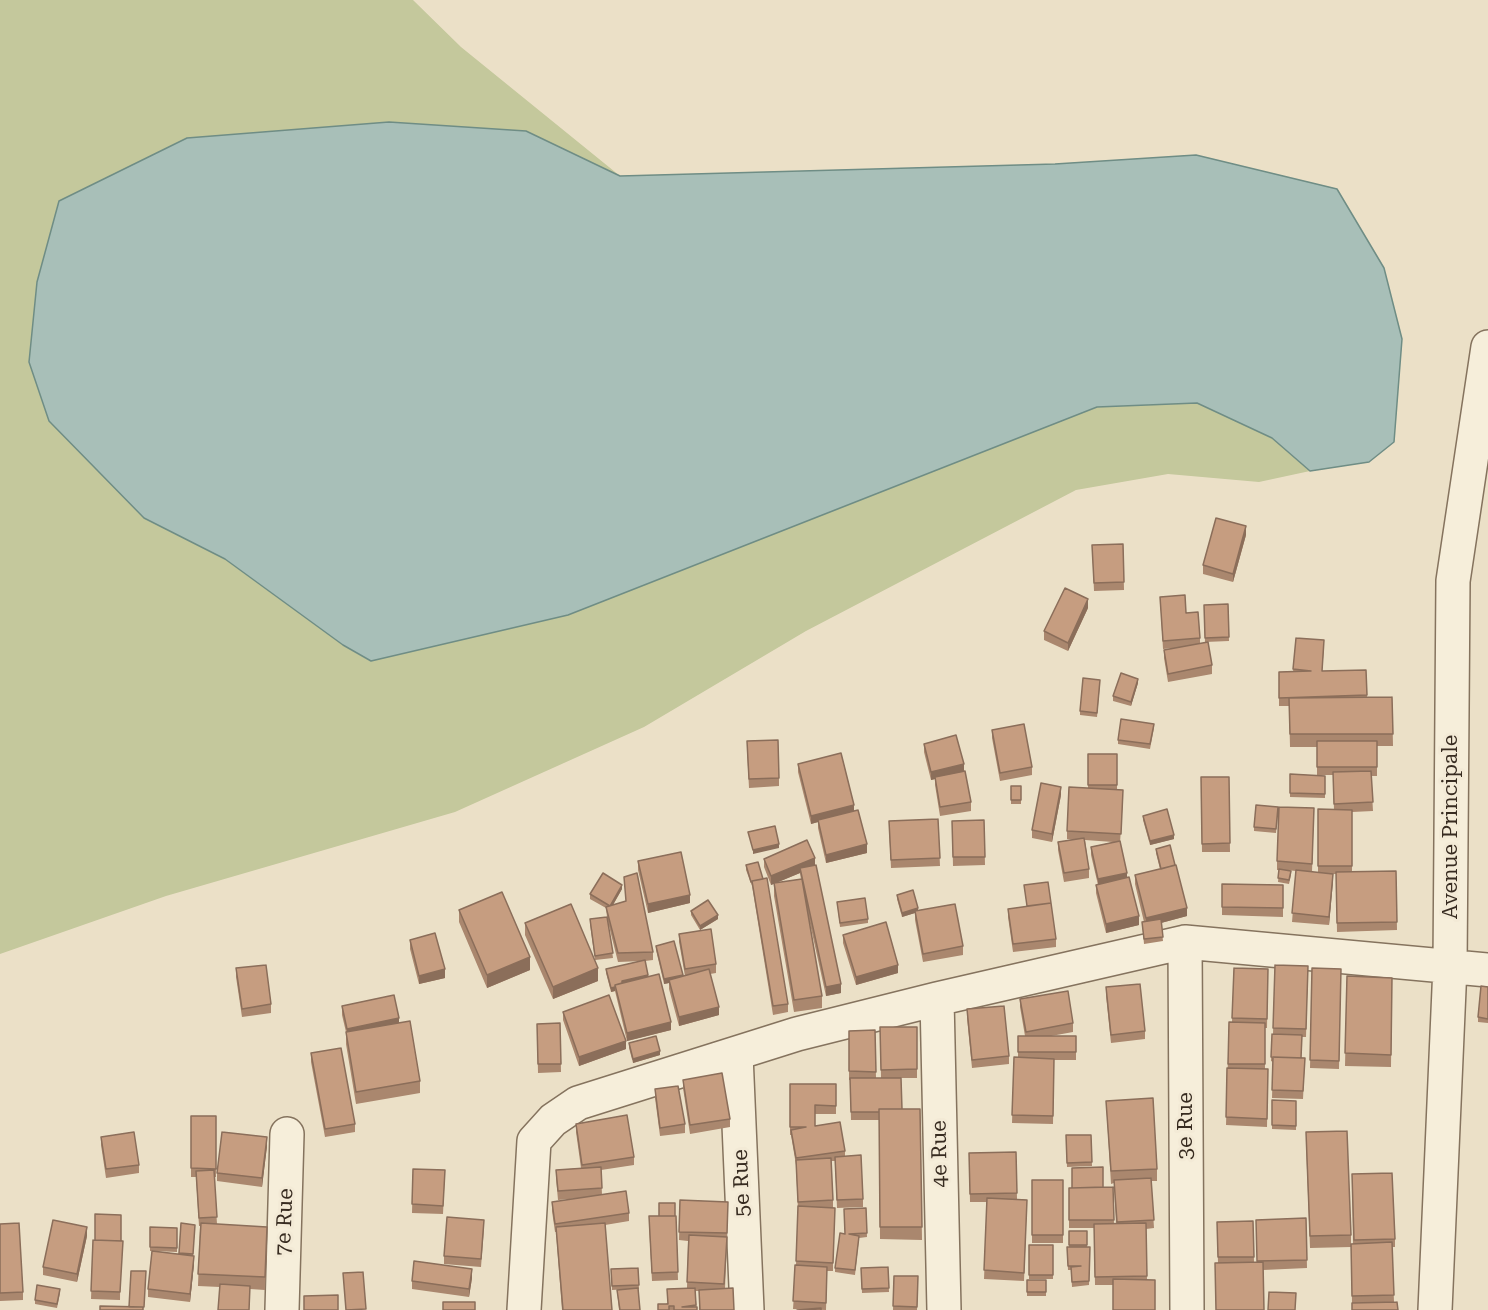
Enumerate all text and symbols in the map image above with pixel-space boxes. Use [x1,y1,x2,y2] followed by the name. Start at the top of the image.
[1438,735,1464,919] street label: Avenue Principale
[1173,1092,1199,1160] street label: 3e Rue
[927,1120,953,1188] street label: 4e Rue
[728,1149,756,1217] street label: 5e Rue
[271,1188,299,1256] street label: 7e Rue

